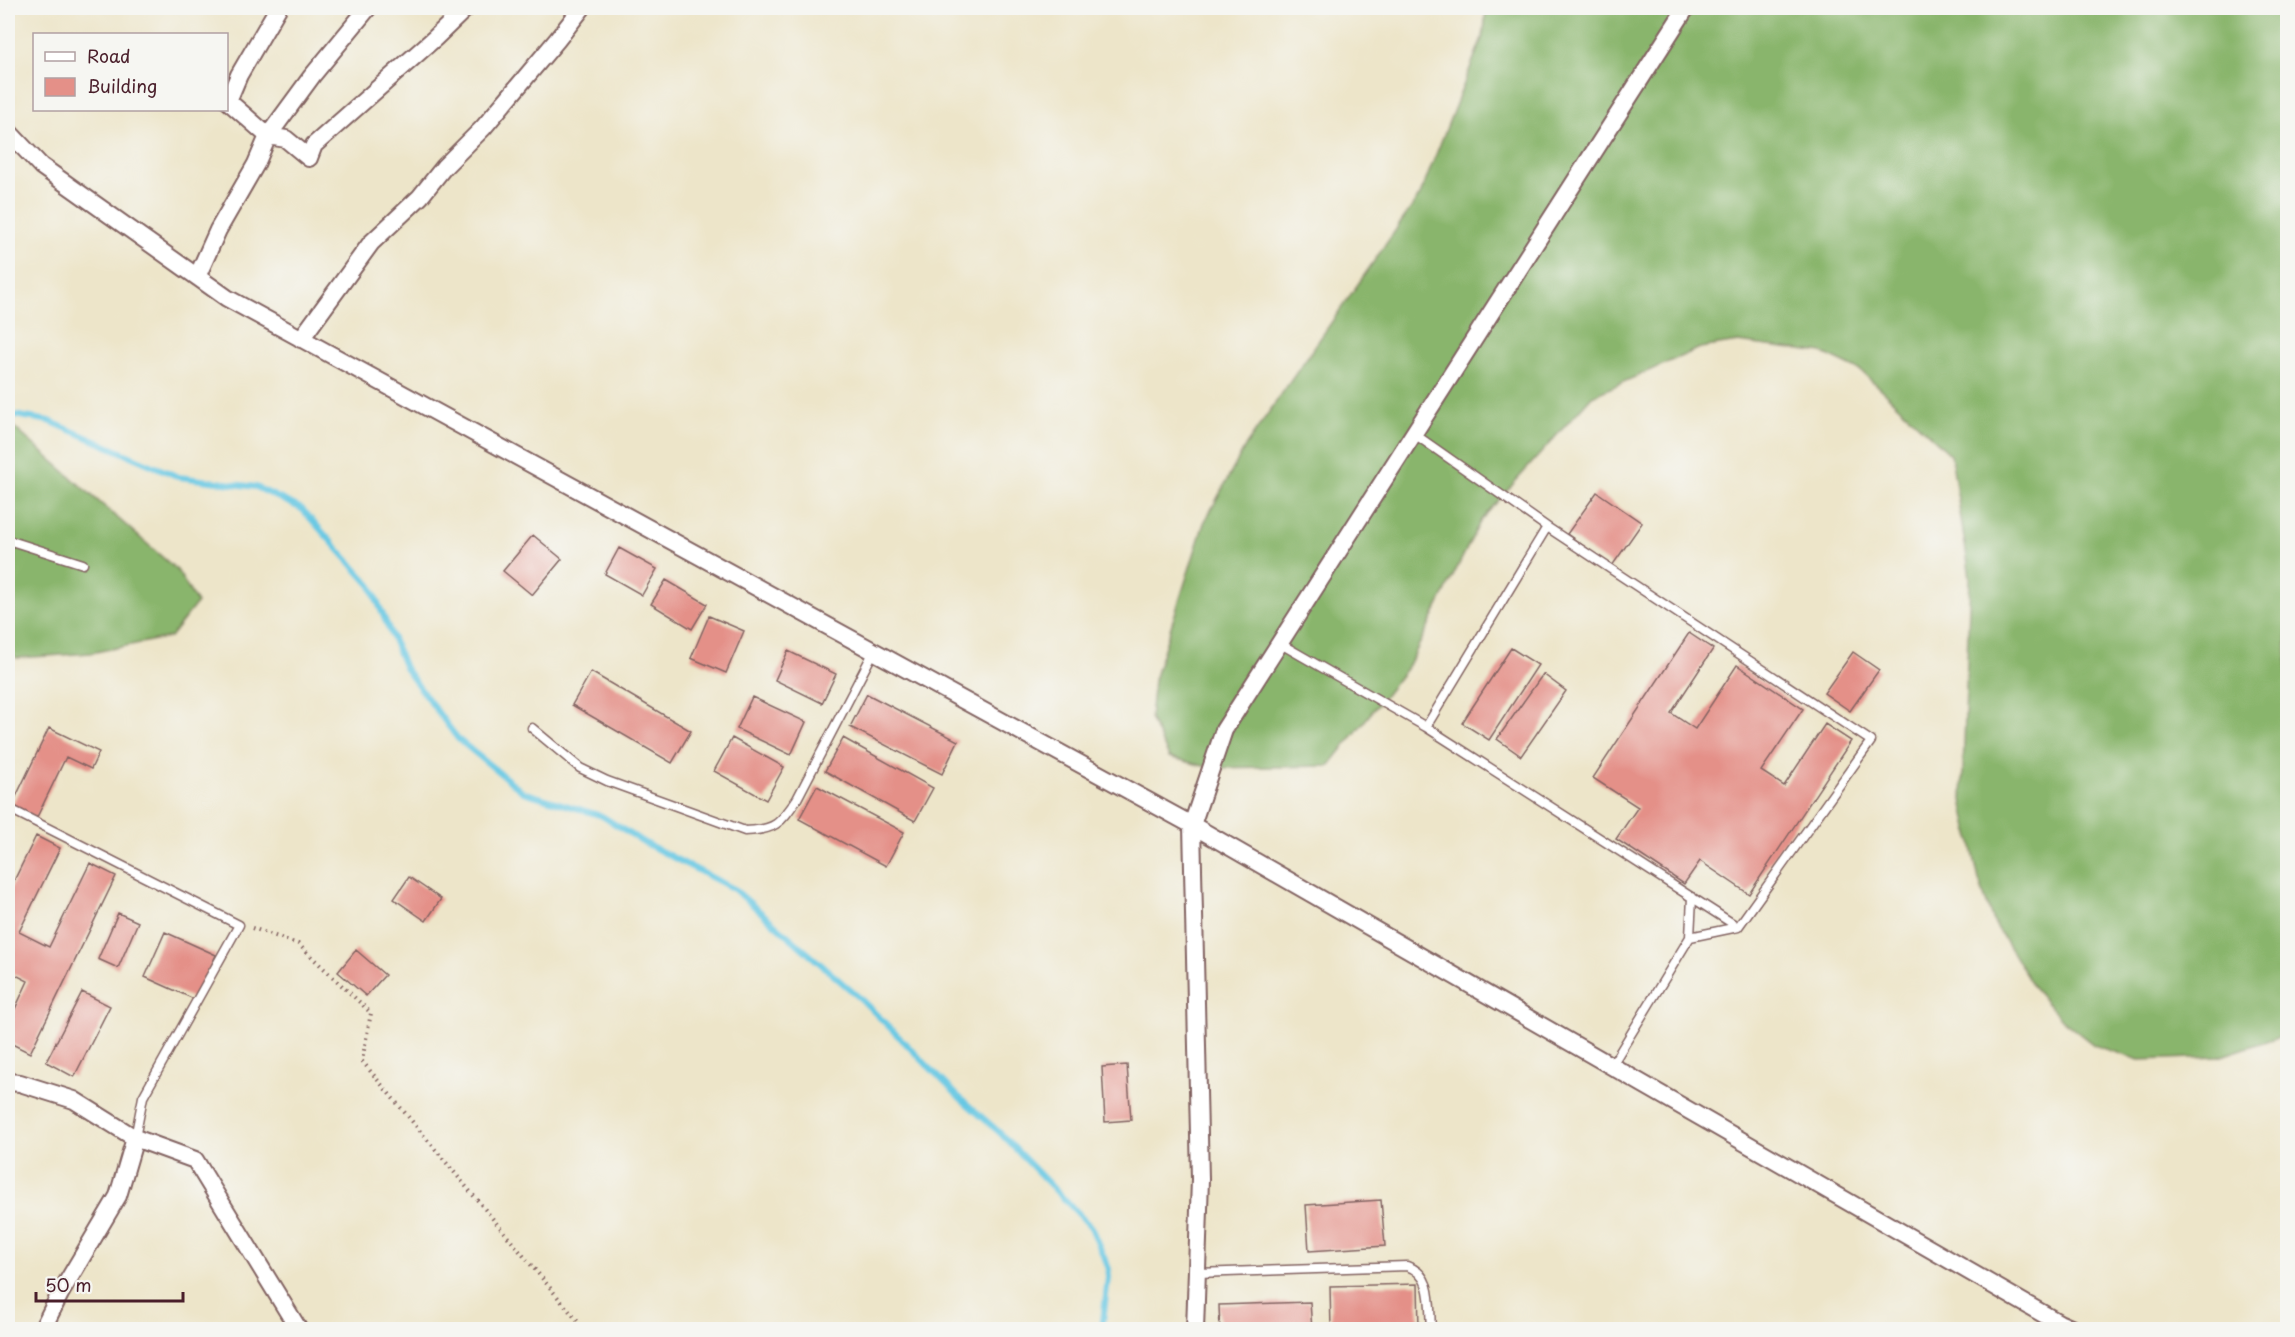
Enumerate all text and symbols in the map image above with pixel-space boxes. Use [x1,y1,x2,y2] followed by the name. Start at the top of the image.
[33,33,228,111] legend
[87,42,131,69] text: Road
[87,72,157,99] text: Building
[36,1265,183,1303] scale bar
[45,1271,92,1298] text: 50 m

